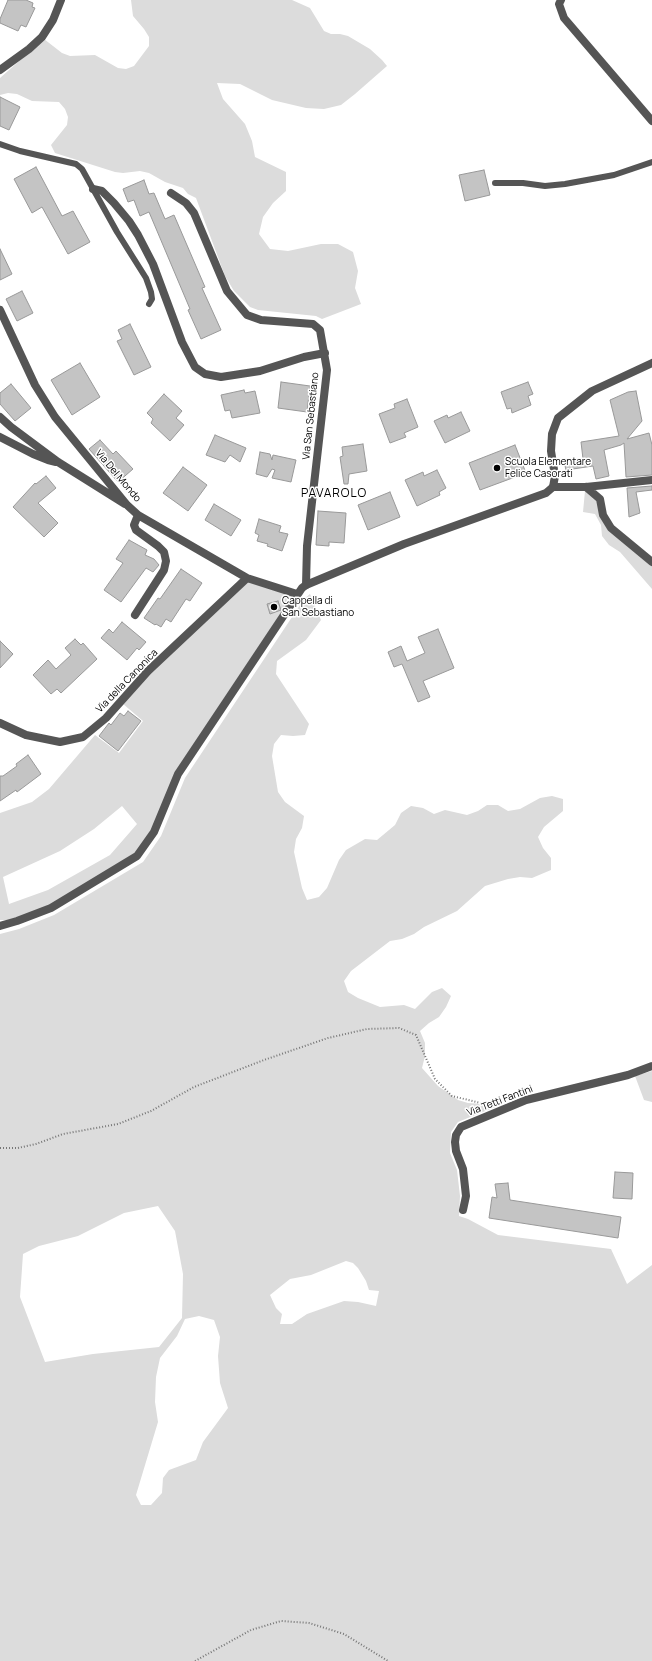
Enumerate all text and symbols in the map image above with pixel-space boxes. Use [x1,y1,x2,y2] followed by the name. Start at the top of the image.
[300,372,322,460] street label: Via San Sebastiano
[93,447,143,505] street label: Via Del Mondo
[505,456,591,480] place label: Scuola Elementare Felice Casorati
[492,463,502,473] marker: Scuola Elementare Felice Casorati
[301,487,367,501] district label: PAVAROLO
[282,595,354,618] place label: Cappella di San Sebastiano
[269,602,279,612] marker: Cappella di San Sebastiano
[94,647,160,715] street label: Via della Canonica
[465,1083,535,1119] street label: Via Tetti Fantini

